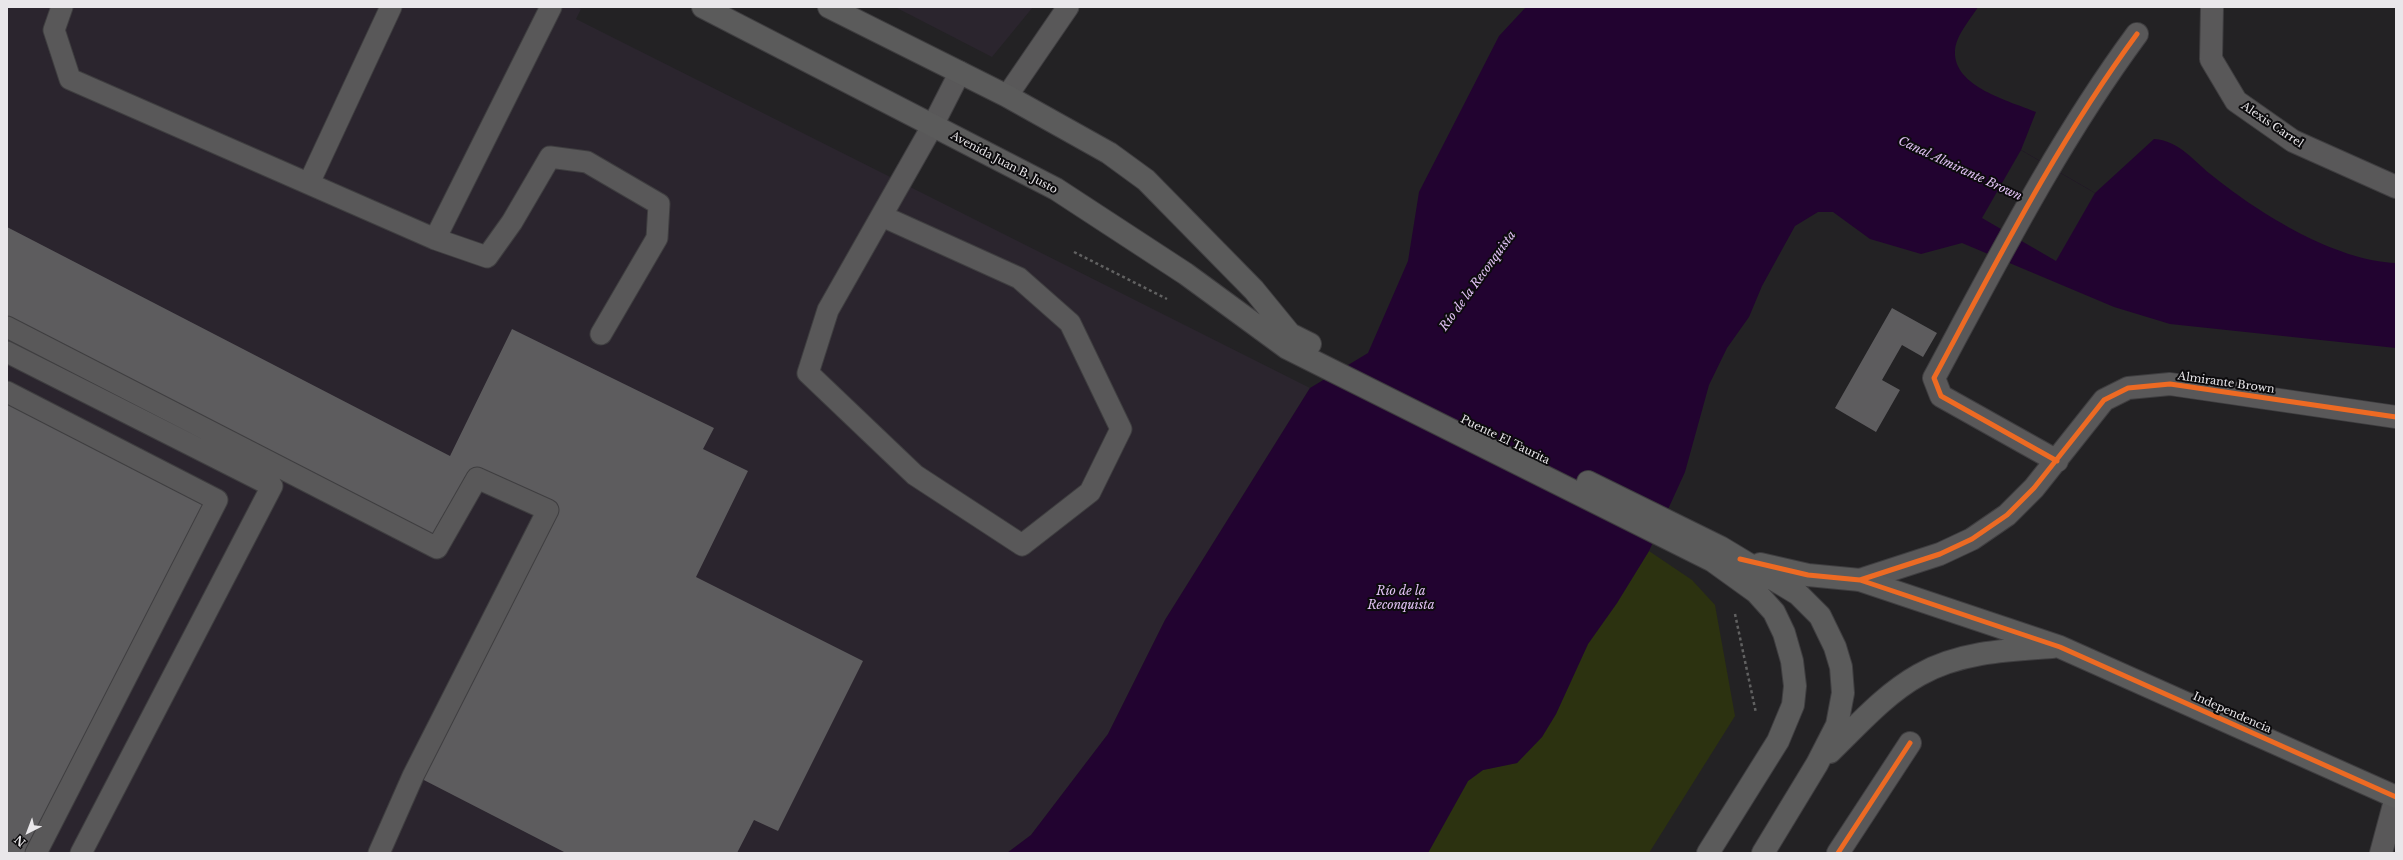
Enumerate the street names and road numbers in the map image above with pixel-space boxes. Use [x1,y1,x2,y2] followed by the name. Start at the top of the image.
[2238,99,2306,151] street label: Alexis Carrel
[948,129,1060,197] street label: Avenida Juan B. Justo
[2177,370,2275,396] street label: Almirante Brown
[1458,413,1552,467] street label: Puente El Taurita
[2191,690,2273,736] street label: Independencia

